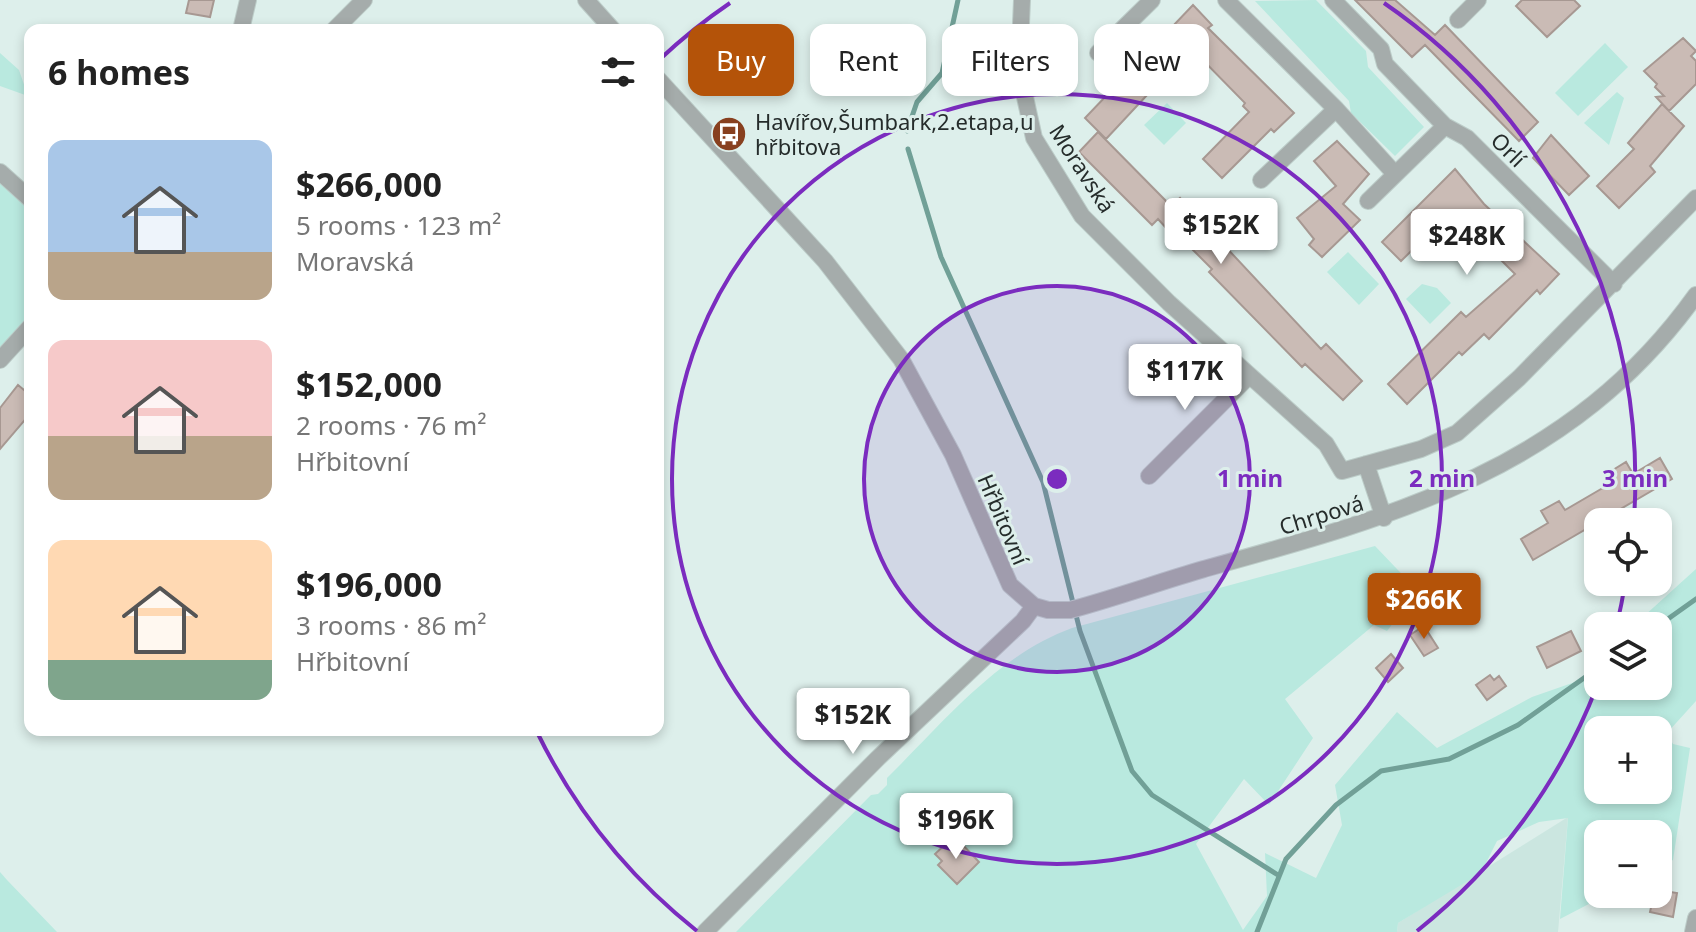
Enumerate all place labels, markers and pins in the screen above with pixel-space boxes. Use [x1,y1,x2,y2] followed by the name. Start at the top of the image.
[755,106,1034,161] place label: Havířov,Šumbark,2.etapa,u hřbitova
[710,115,748,153] bus stop icon: Havířov,Šumbark,2.etapa,u hřbitova
[1165,198,1277,266] pin: $152K
[1411,209,1523,277] pin: $248K
[1129,344,1241,412] pin: $117K
[1043,465,1071,493] centre of rings
[1368,573,1480,641] pin: $266K
[797,688,909,756] pin: $152K
[900,793,1012,861] pin: $196K

